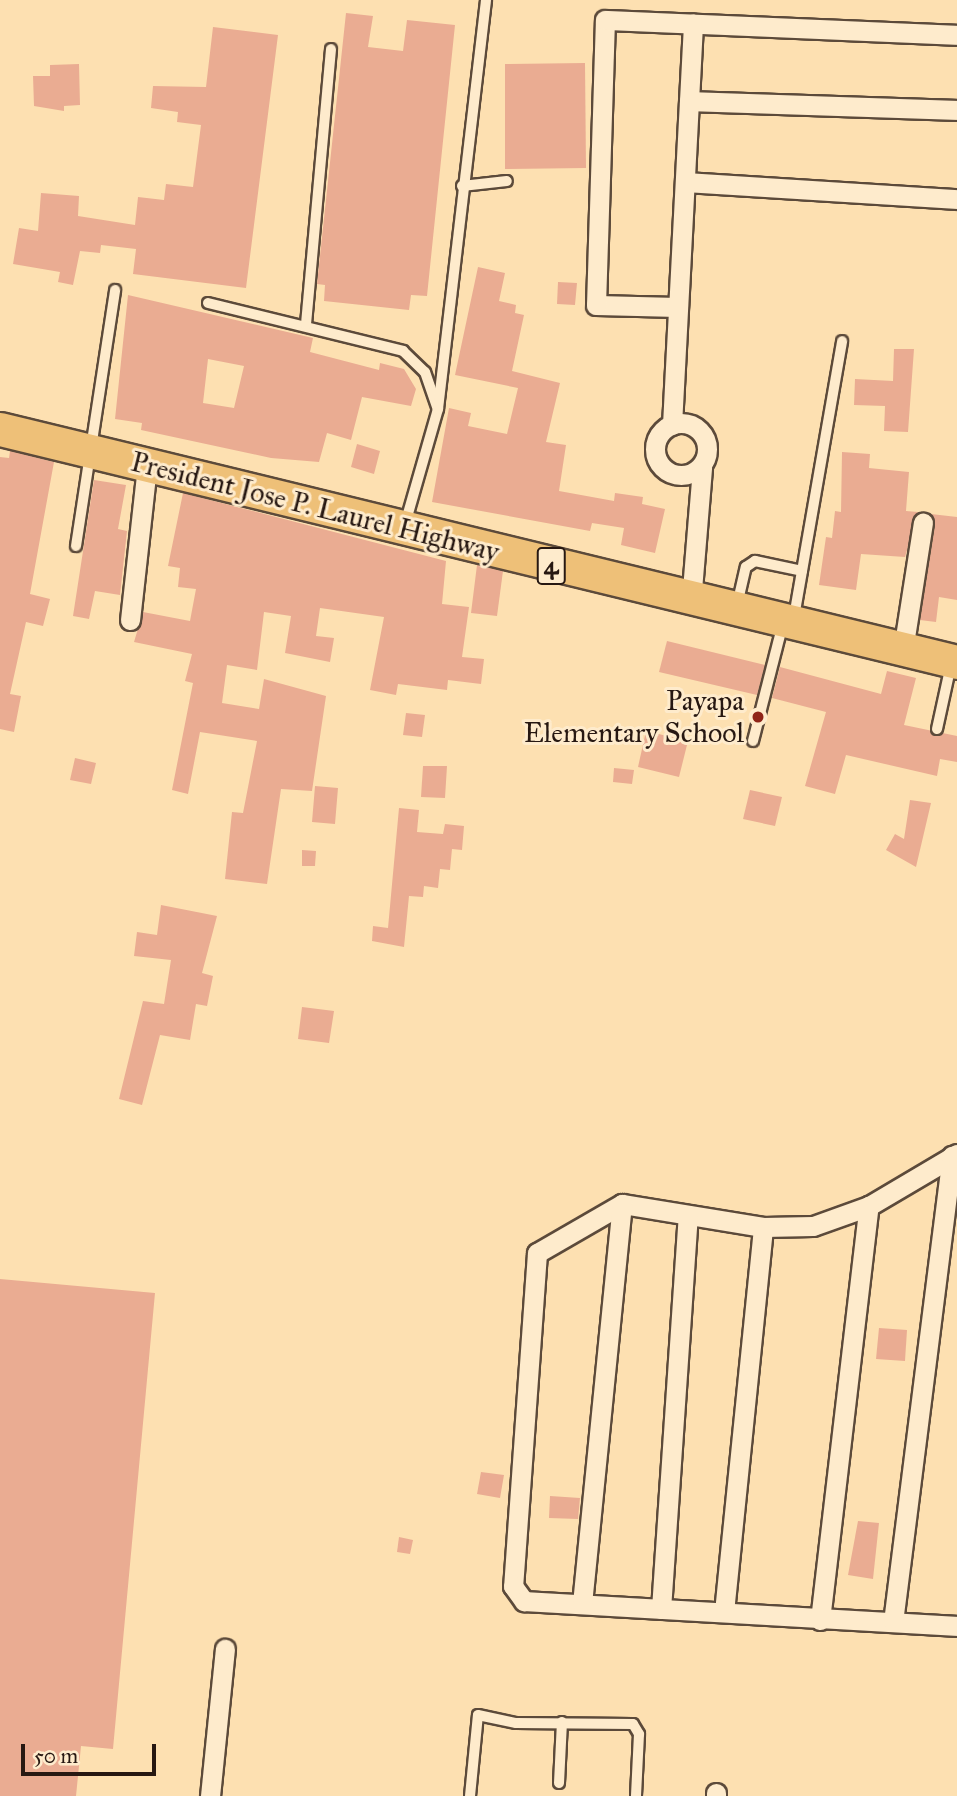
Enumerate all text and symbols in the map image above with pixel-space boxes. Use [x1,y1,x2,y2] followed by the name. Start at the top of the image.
[128,445,502,569] street label: President Jose P. Laurel Highway
[535,544,567,588] road number: 4
[524,684,744,750] place label: Payapa Elementary School
[750,709,766,725] marker: Payapa Elementary School
[24,1730,159,1774] scale bar
[34,1743,78,1769] text: 50 m

